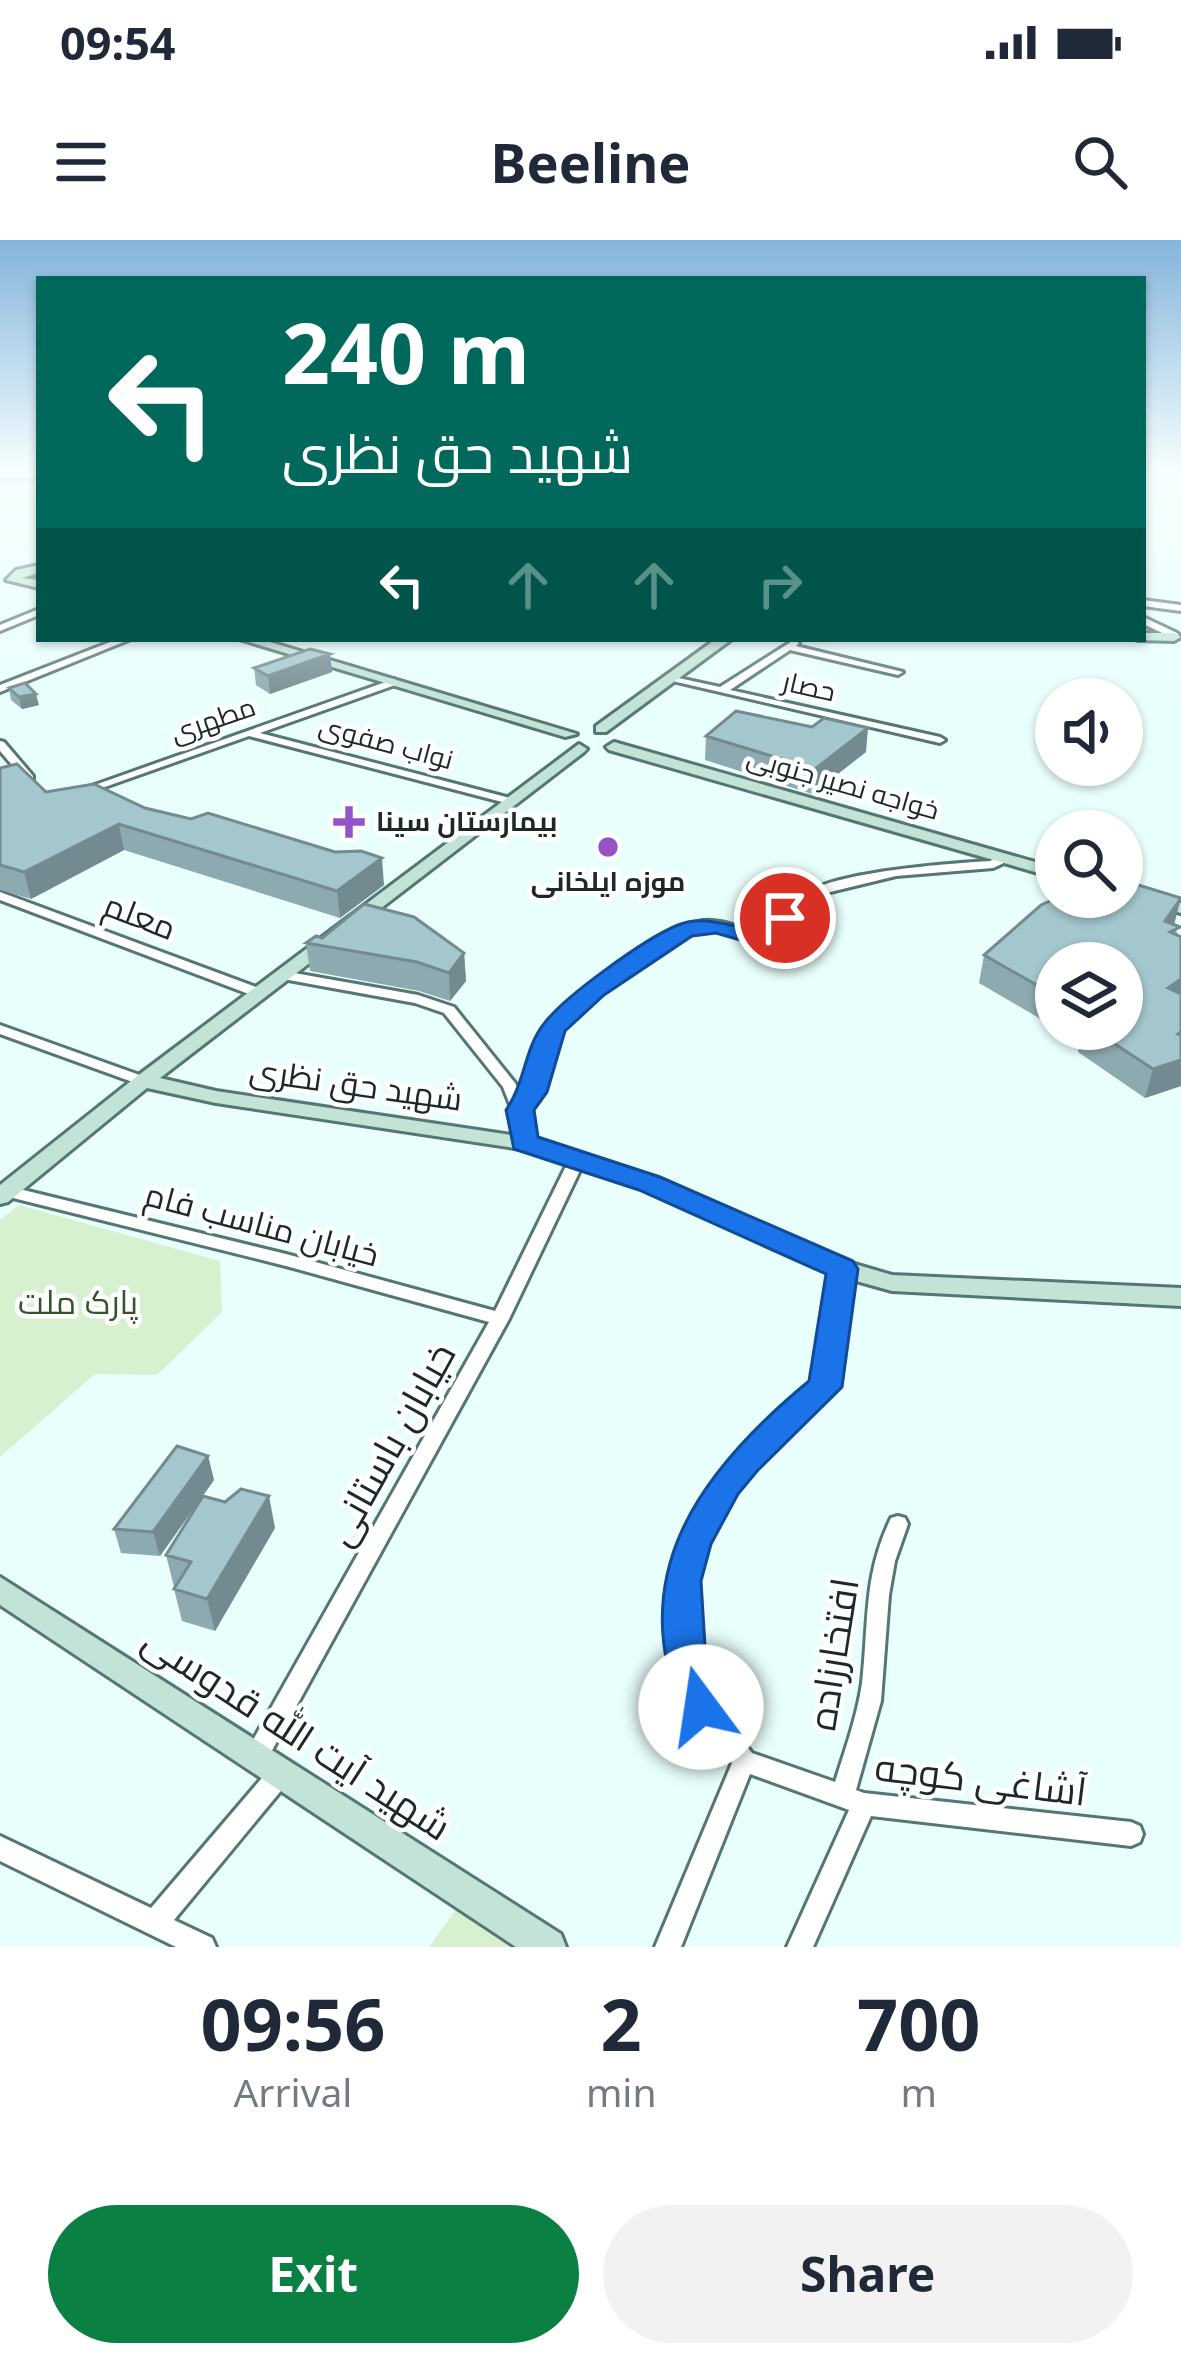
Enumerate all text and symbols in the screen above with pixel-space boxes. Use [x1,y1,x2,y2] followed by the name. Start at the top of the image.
[60,12,176,73] text: 09:54
[491,125,690,199] text: Beeline
[48,129,114,195] icon: menu
[1067,129,1133,195] icon: search
[282,294,530,409] text: 240 m
[84,324,240,480] icon: left
[282,415,633,489] text: شهید حق نظری
[369,552,435,618] icon: left
[495,552,561,618] icon: ahead
[621,552,687,618] icon: ahead
[747,552,813,618] icon: right
[777,661,839,710] street label: حصار
[1035,678,1143,1050] map controls
[1035,678,1143,786] button: sound
[165,687,260,750] street label: مطهری
[315,706,458,777] street label: نواب صفوی
[743,737,944,828] street label: خواجه نصیر جنوبی
[376,802,557,839] place label: بیمارستان سینا
[333,806,365,838] marker: بیمارستان سینا
[1035,810,1143,918] button: search
[595,834,621,860] marker: موزه ایلخانی
[531,862,685,899] place label: موزه ایلخانی
[734,867,836,969] pin
[97,881,183,951] street label: معلم
[752,885,818,951] icon: arrive
[1035,942,1143,1050] button: layers
[247,1046,465,1121] street label: شهید حق نظری
[140,1171,384,1277] street label: خیابان مناسب فام
[18,1279,138,1324] park label: پارک ملت
[311,1332,466,1554] street label: خیابان باستانی
[793,1574,870,1734] street label: افتخارزاده
[133,1612,462,1851] street label: شهید آیت الله قدوسی
[638,1644,764,1770] position arrow
[872,1738,1090,1818] street label: آشاغی کوچه
[200,1974,385,2072] text: 09:56
[601,1974,642,2072] text: 2
[857,1974,981,2072] text: 700
[233,2065,352,2118] text: Arrival
[586,2065,657,2118] text: min
[901,2065,937,2118] text: m
[48,2205,579,2343] button: Exit
[603,2205,1133,2343] button: Share

